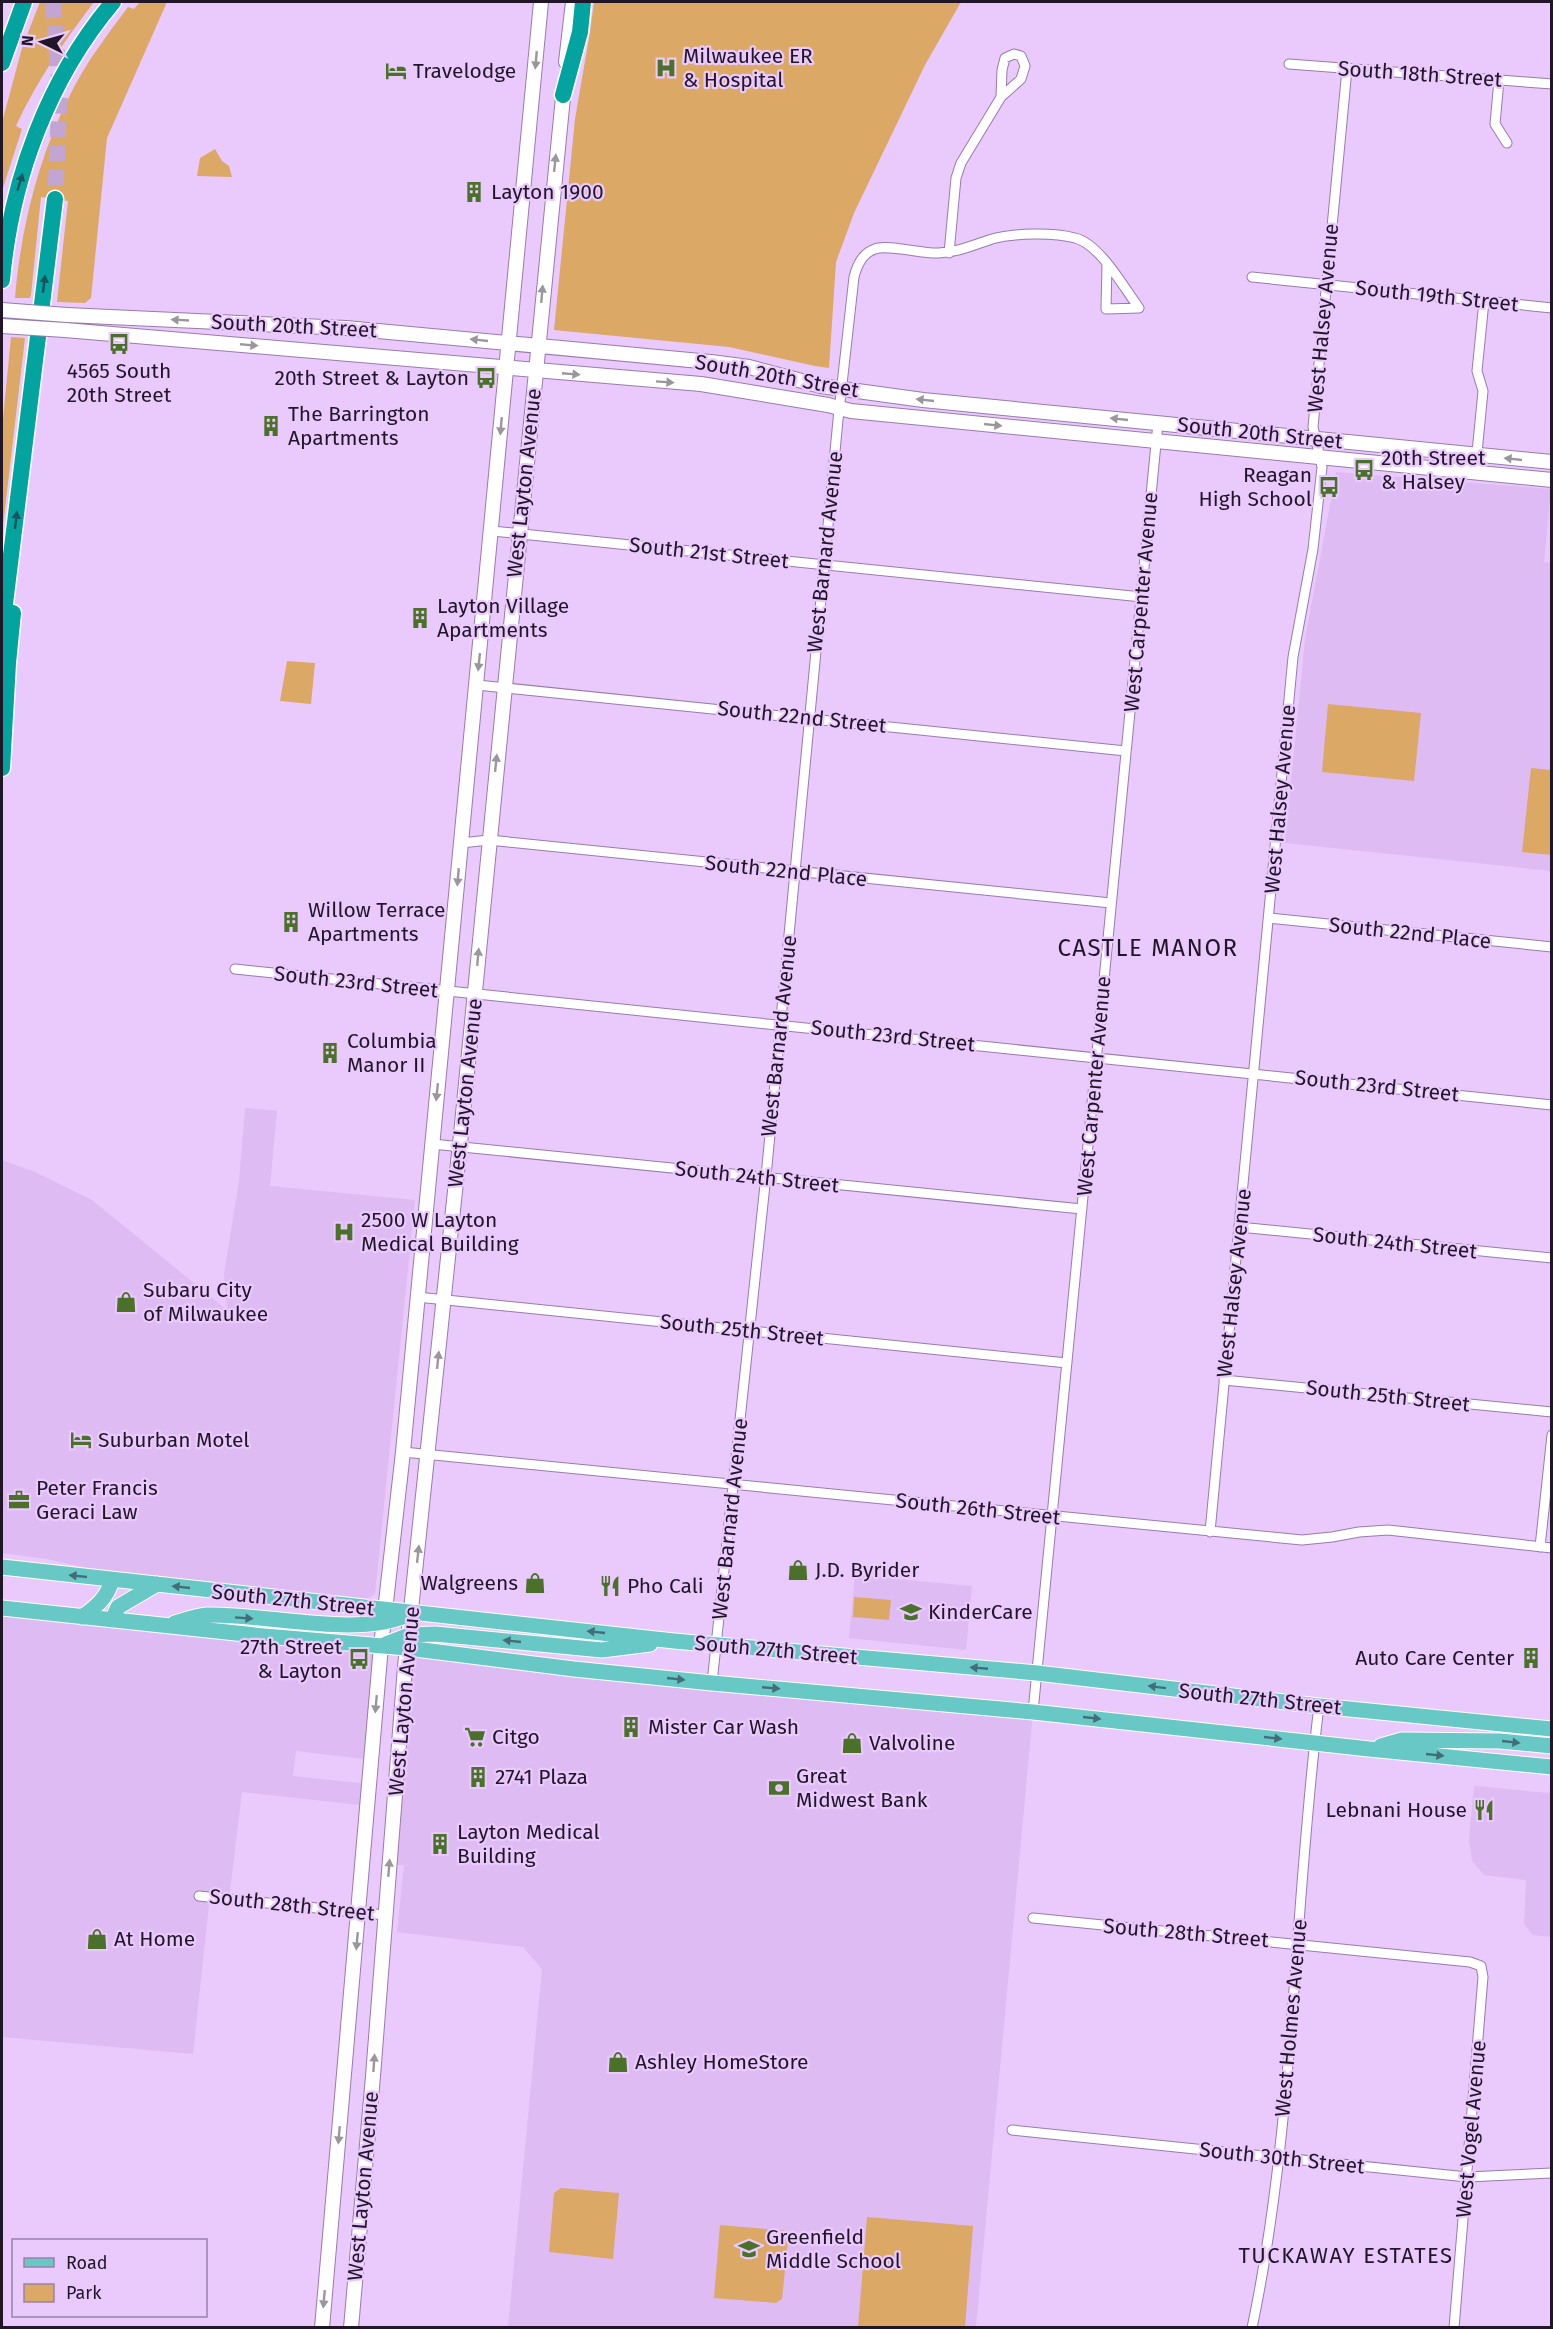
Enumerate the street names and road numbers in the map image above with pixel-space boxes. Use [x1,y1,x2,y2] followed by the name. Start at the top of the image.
[1337,55,1503,93] street label: South 18th Street
[1302,222,1344,414] street label: West Halsey Avenue
[1354,275,1520,318] street label: South 19th Street
[210,309,378,343] street label: South 20th Street
[693,349,861,403] street label: South 20th Street
[501,387,547,579] street label: West Layton Avenue
[1176,411,1344,455] street label: South 20th Street
[801,450,849,654] street label: West Barnard Avenue
[1118,491,1164,713] street label: West Carpenter Avenue
[628,532,790,574] street label: South 21st Street
[716,695,888,739] street label: South 22nd Street
[1259,703,1301,895] street label: West Halsey Avenue
[704,850,868,892] street label: South 22nd Place
[1328,912,1492,954] street label: South 22nd Place
[755,934,803,1138] street label: West Barnard Avenue
[273,960,440,1004] street label: South 23rd Street
[1071,975,1117,1197] street label: West Carpenter Avenue
[442,997,488,1189] street label: West Layton Avenue
[810,1014,977,1058] street label: South 23rd Street
[1294,1064,1461,1108] street label: South 23rd Street
[674,1155,841,1199] street label: South 24th Street
[1211,1187,1257,1379] street label: West Halsey Avenue
[1312,1221,1479,1265] street label: South 24th Street
[659,1308,826,1352] street label: South 25th Street
[1305,1374,1472,1418] street label: South 25th Street
[706,1417,754,1621] street label: West Barnard Avenue
[894,1487,1062,1531] street label: South 26th Street
[210,1579,376,1622] street label: South 27th Street
[383,1605,425,1797] street label: West Layton Avenue
[694,1630,859,1670] street label: South 27th Street
[1177,1678,1343,1721] street label: South 27th Street
[208,1883,376,1927] street label: South 28th Street
[1102,1913,1270,1953] street label: South 28th Street
[1269,1918,1313,2118] street label: West Holmes Avenue
[1450,2039,1492,2219] street label: West Vogel Avenue
[342,2090,384,2282] street label: West Layton Avenue
[1198,2136,1366,2180] street label: South 30th Street

